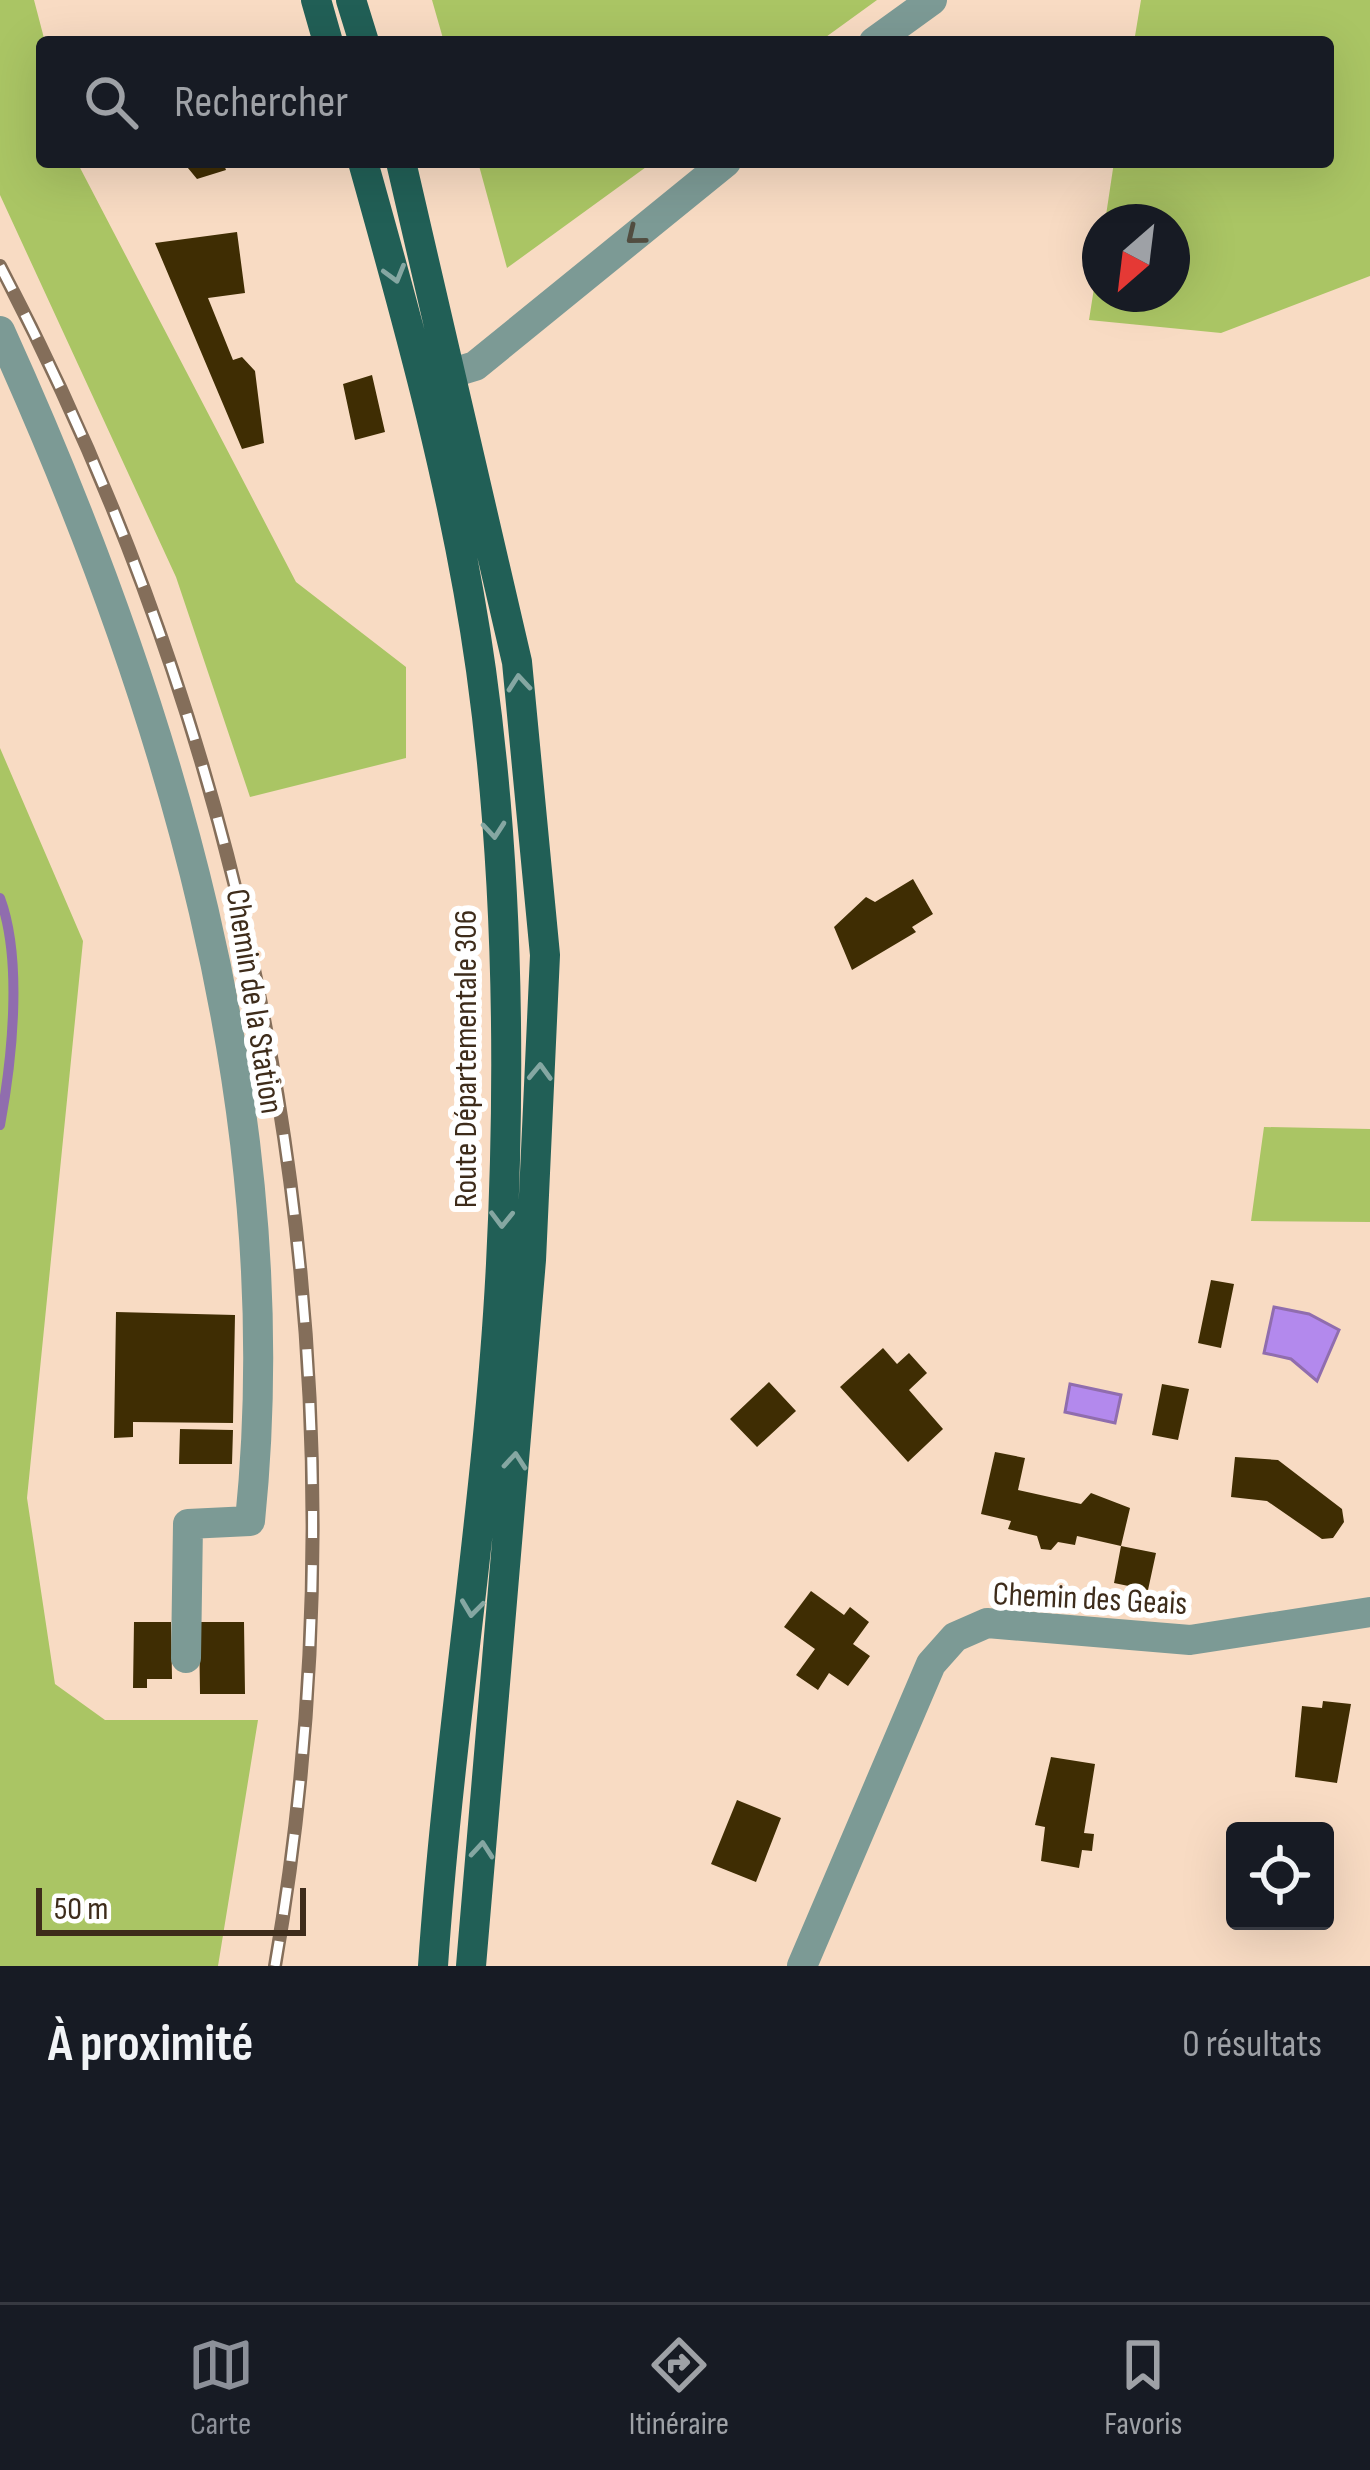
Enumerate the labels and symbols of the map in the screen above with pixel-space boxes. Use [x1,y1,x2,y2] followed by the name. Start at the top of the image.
[1082,204,1190,312] north arrow
[627,222,649,243] one-way arrow
[381,263,406,284] one-way arrow
[507,673,532,692] one-way arrow
[481,821,506,840] one-way arrow
[216,886,292,1117] street label: Chemin de la Station
[446,910,486,1208] street label: Route Départementale 306
[527,1062,553,1081] one-way arrow
[489,1211,515,1229] one-way arrow
[502,1451,527,1470] one-way arrow
[992,1574,1188,1624] street label: Chemin des Geais
[459,1598,485,1618] one-way arrow
[469,1840,494,1859] one-way arrow
[36,1882,306,1935] scale bar

